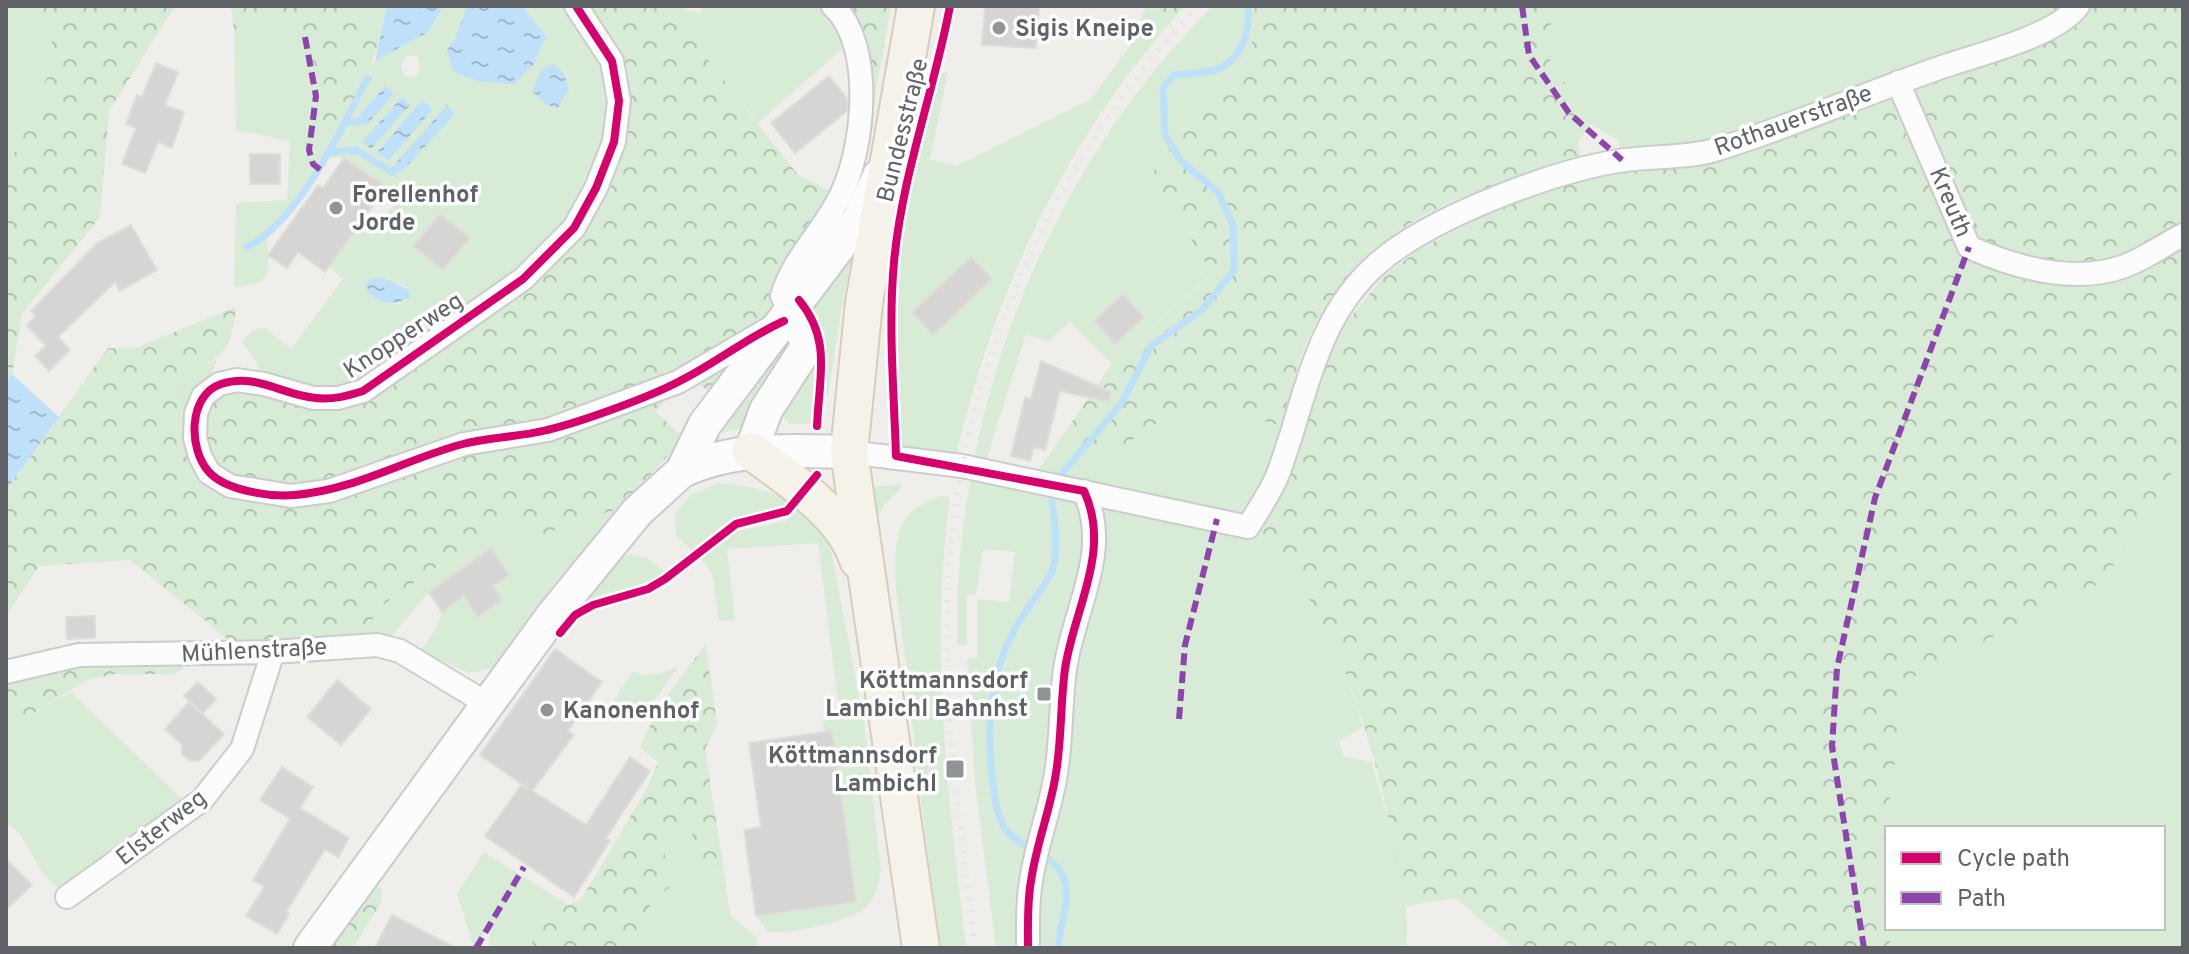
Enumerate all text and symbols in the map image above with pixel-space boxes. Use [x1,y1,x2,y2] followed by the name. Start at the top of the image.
[1015,15,1154,45] place label: Sigis Kneipe
[990,19,1008,37] marker: Sigis Kneipe
[872,55,936,206] street label: Bundesstraße
[1711,79,1877,164] street label: Rothauerstraße
[1921,163,1977,242] street label: Kreuth
[352,181,478,239] place label: Forellenhof Jorde
[327,199,345,217] marker: Forellenhof Jorde
[339,287,470,386] street label: Knopperweg
[180,633,328,671] street label: Mühlenstraße
[825,667,1028,725] place label: Köttmannsdorf Lambichl Bahnhst
[1035,685,1053,703] marker: Köttmannsdorf Lambichl Bahnhst
[563,697,699,727] place label: Kanonenhof
[538,701,556,719] marker: Kanonenhof
[768,742,937,800] place label: Köttmannsdorf Lambichl
[944,758,966,780] marker: Köttmannsdorf Lambichl
[111,784,214,873] street label: Elsterweg
[1885,826,2165,930] legend
[1957,845,2070,875] text: Cycle path
[1957,885,2006,915] text: Path

